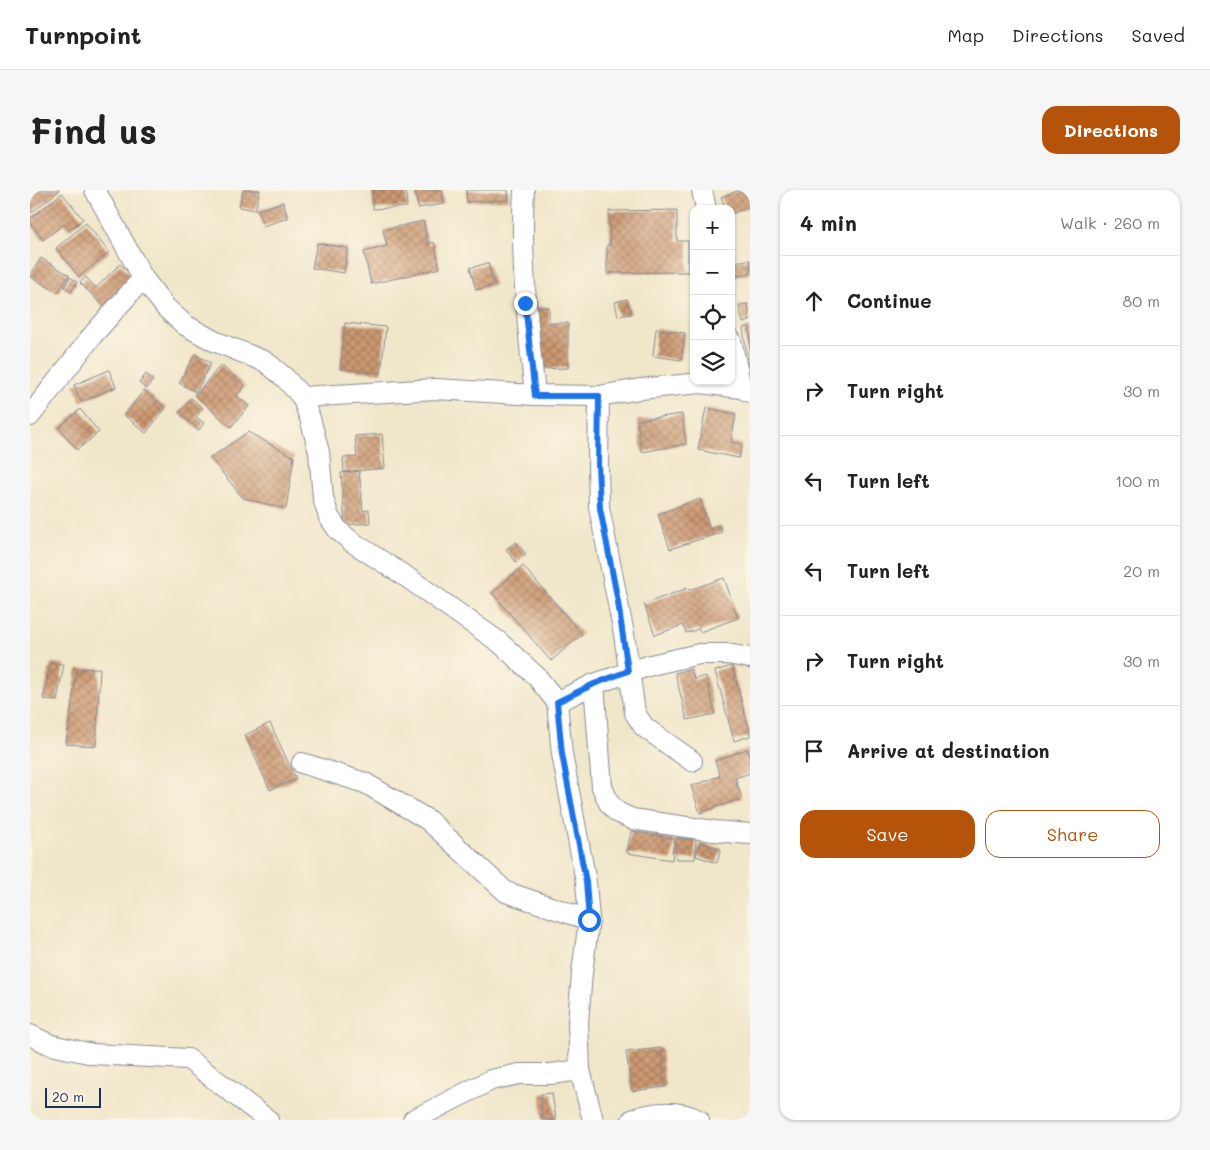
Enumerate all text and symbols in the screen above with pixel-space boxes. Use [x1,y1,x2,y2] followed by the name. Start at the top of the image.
[25,19,141,50] text: Turnpoint
[947,23,984,47] text: Map
[1012,23,1104,47] text: Directions
[1132,23,1185,47] text: Saved
[1042,106,1180,154] button: Directions
[30,107,157,153] text: Find us
[690,205,735,385] map controls
[690,205,735,250] button: +
[800,209,857,236] text: 4 min
[1060,212,1160,233] text: Walk · 260 m
[690,250,735,295] button: −
[800,287,828,315] icon: ahead
[847,288,932,313] text: Continue
[1123,290,1160,311] text: 80 m
[514,292,537,315] route end
[690,295,735,340] button: locate
[690,340,735,385] button: layers
[800,377,828,405] icon: right
[847,378,944,403] text: Turn right
[1123,380,1160,401] text: 30 m
[800,467,828,495] icon: left
[847,468,930,493] text: Turn left
[1115,470,1160,491] text: 100 m
[800,557,828,585] icon: left
[847,558,930,583] text: Turn left
[1123,560,1160,581] text: 20 m
[800,647,828,675] icon: right
[847,648,944,673] text: Turn right
[1123,650,1160,671] text: 30 m
[800,737,828,765] icon: arrive
[847,738,1050,763] text: Arrive at destination
[800,810,975,858] button: Save
[985,810,1160,858] button: Share
[578,909,601,932] route start
[45,1085,101,1108] scale bar
[52,1087,84,1106] text: 20 m

